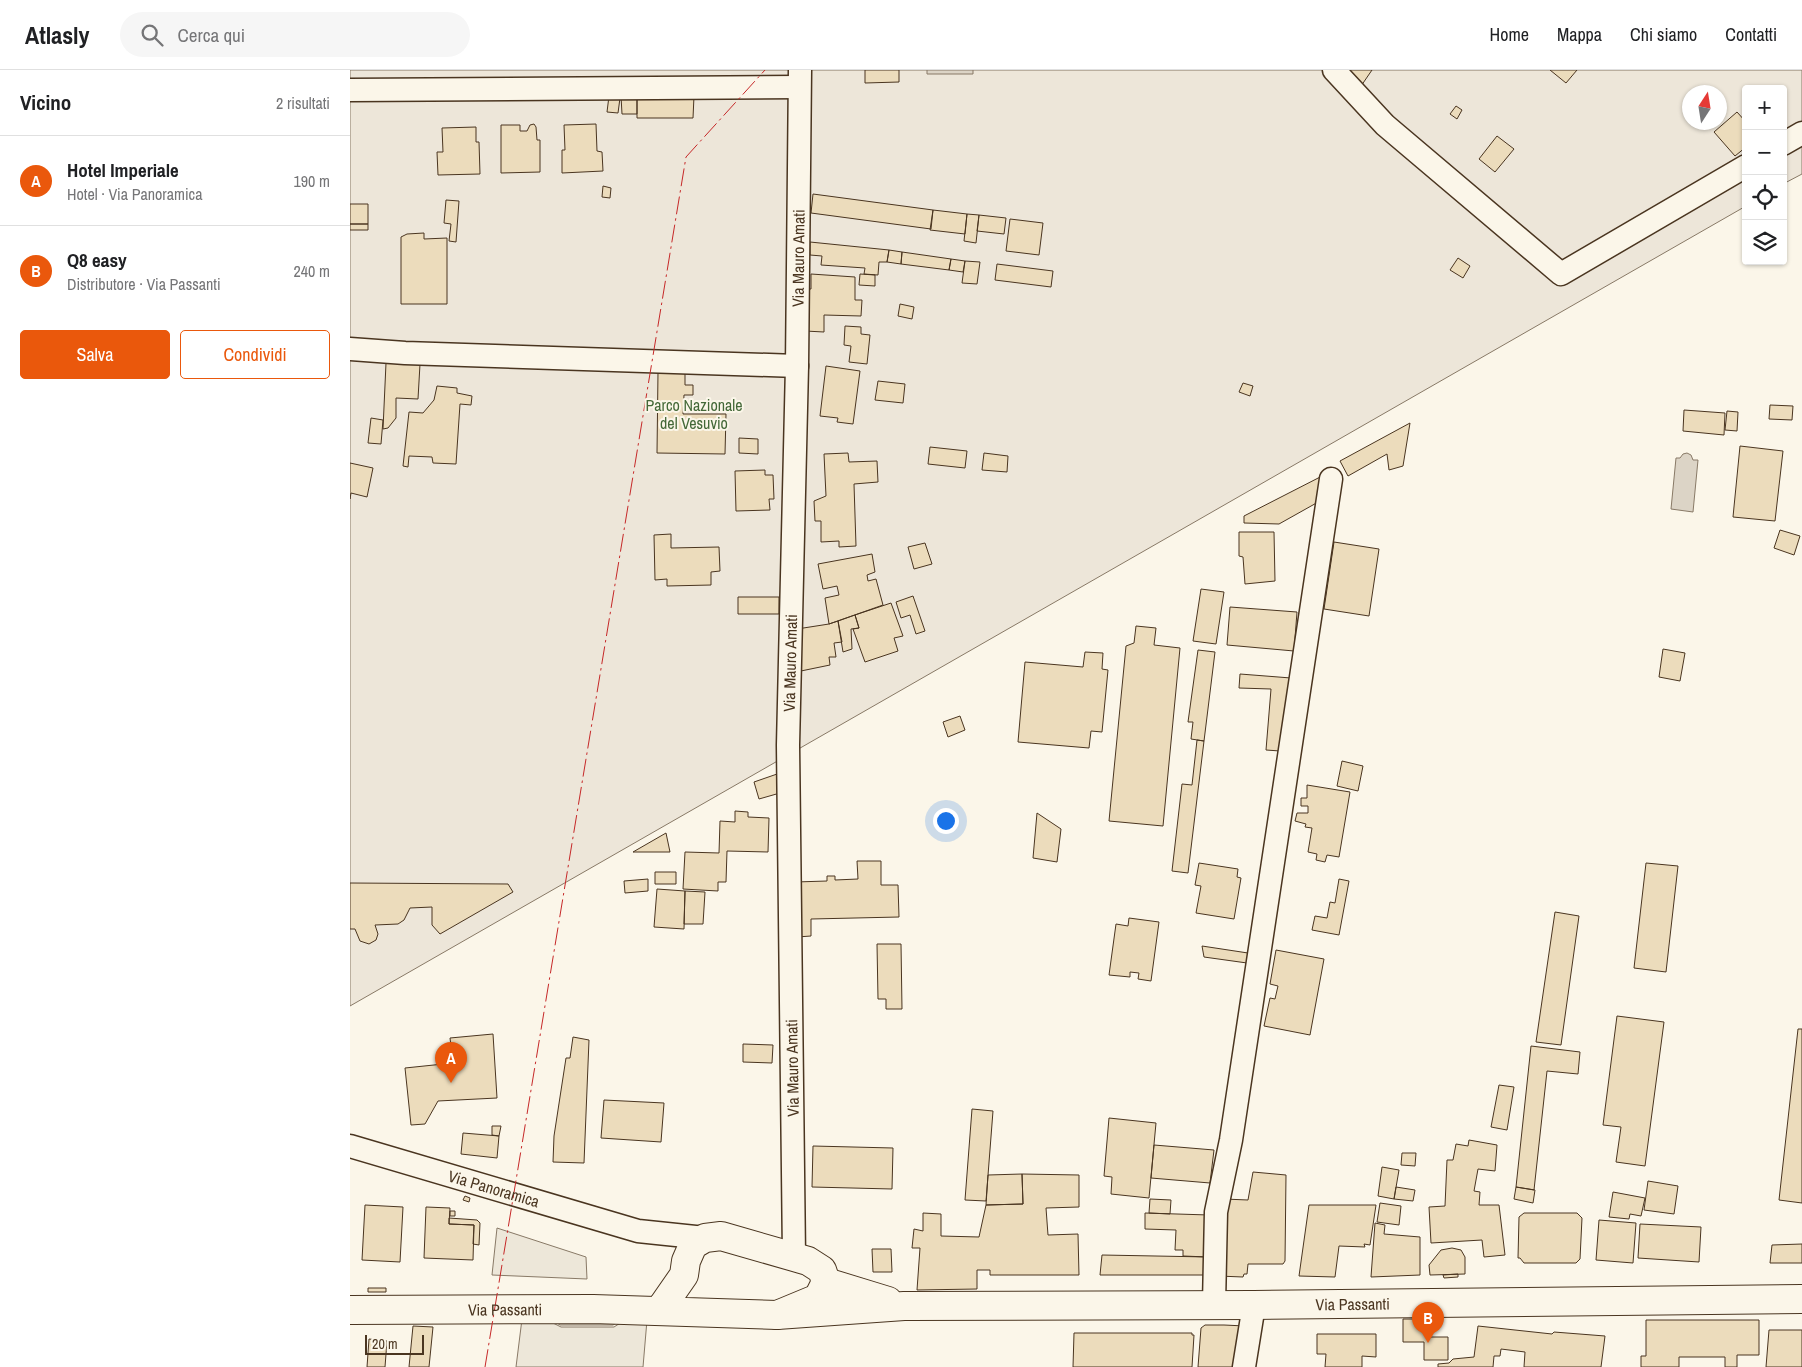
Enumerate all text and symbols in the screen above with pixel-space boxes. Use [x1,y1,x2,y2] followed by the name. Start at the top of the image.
[120,12,470,57] search box
[25,19,90,51] text: Atlasly
[138,21,166,49] icon: search
[178,22,245,48] text: Cerca qui
[1490,22,1529,47] text: Home
[1557,22,1602,47] text: Mappa
[1630,22,1697,47] text: Chi siamo
[1725,22,1777,47] text: Contatti
[1682,85,1727,130] north arrow
[1742,85,1787,265] map controls
[1742,85,1787,130] button: +
[20,88,71,117] text: Vicino
[276,92,330,114] text: 2 risultati
[1742,130,1787,175] button: −
[67,157,179,183] text: Hotel Imperiale
[31,170,41,192] text: A
[294,170,330,192] text: 190 m
[1742,175,1787,220] button: locate
[67,183,202,205] text: Hotel · Via Panoramica
[787,209,810,307] street label: Via Mauro Amati
[1742,220,1787,265] button: layers
[67,247,127,273] text: Q8 easy
[31,260,41,282] text: B
[294,260,330,282] text: 240 m
[67,273,221,295] text: Distributore · Via Passanti
[20,330,170,379] button: Salva
[180,330,330,379] button: Condividi
[646,394,743,434] park label: Parco Nazionale del Vesuvio
[778,614,802,712] street label: Via Mauro Amati
[933,808,959,834] your location
[780,1019,804,1117] street label: Via Mauro Amati
[435,1042,467,1083] pin: A
[446,1165,543,1213] street label: Via Panoramica
[1315,1293,1390,1315] street label: Via Passanti
[468,1298,542,1321] street label: Via Passanti
[1412,1302,1444,1343] pin: B
[365,1332,424,1355] scale bar
[372,1335,398,1353] text: 20 m

